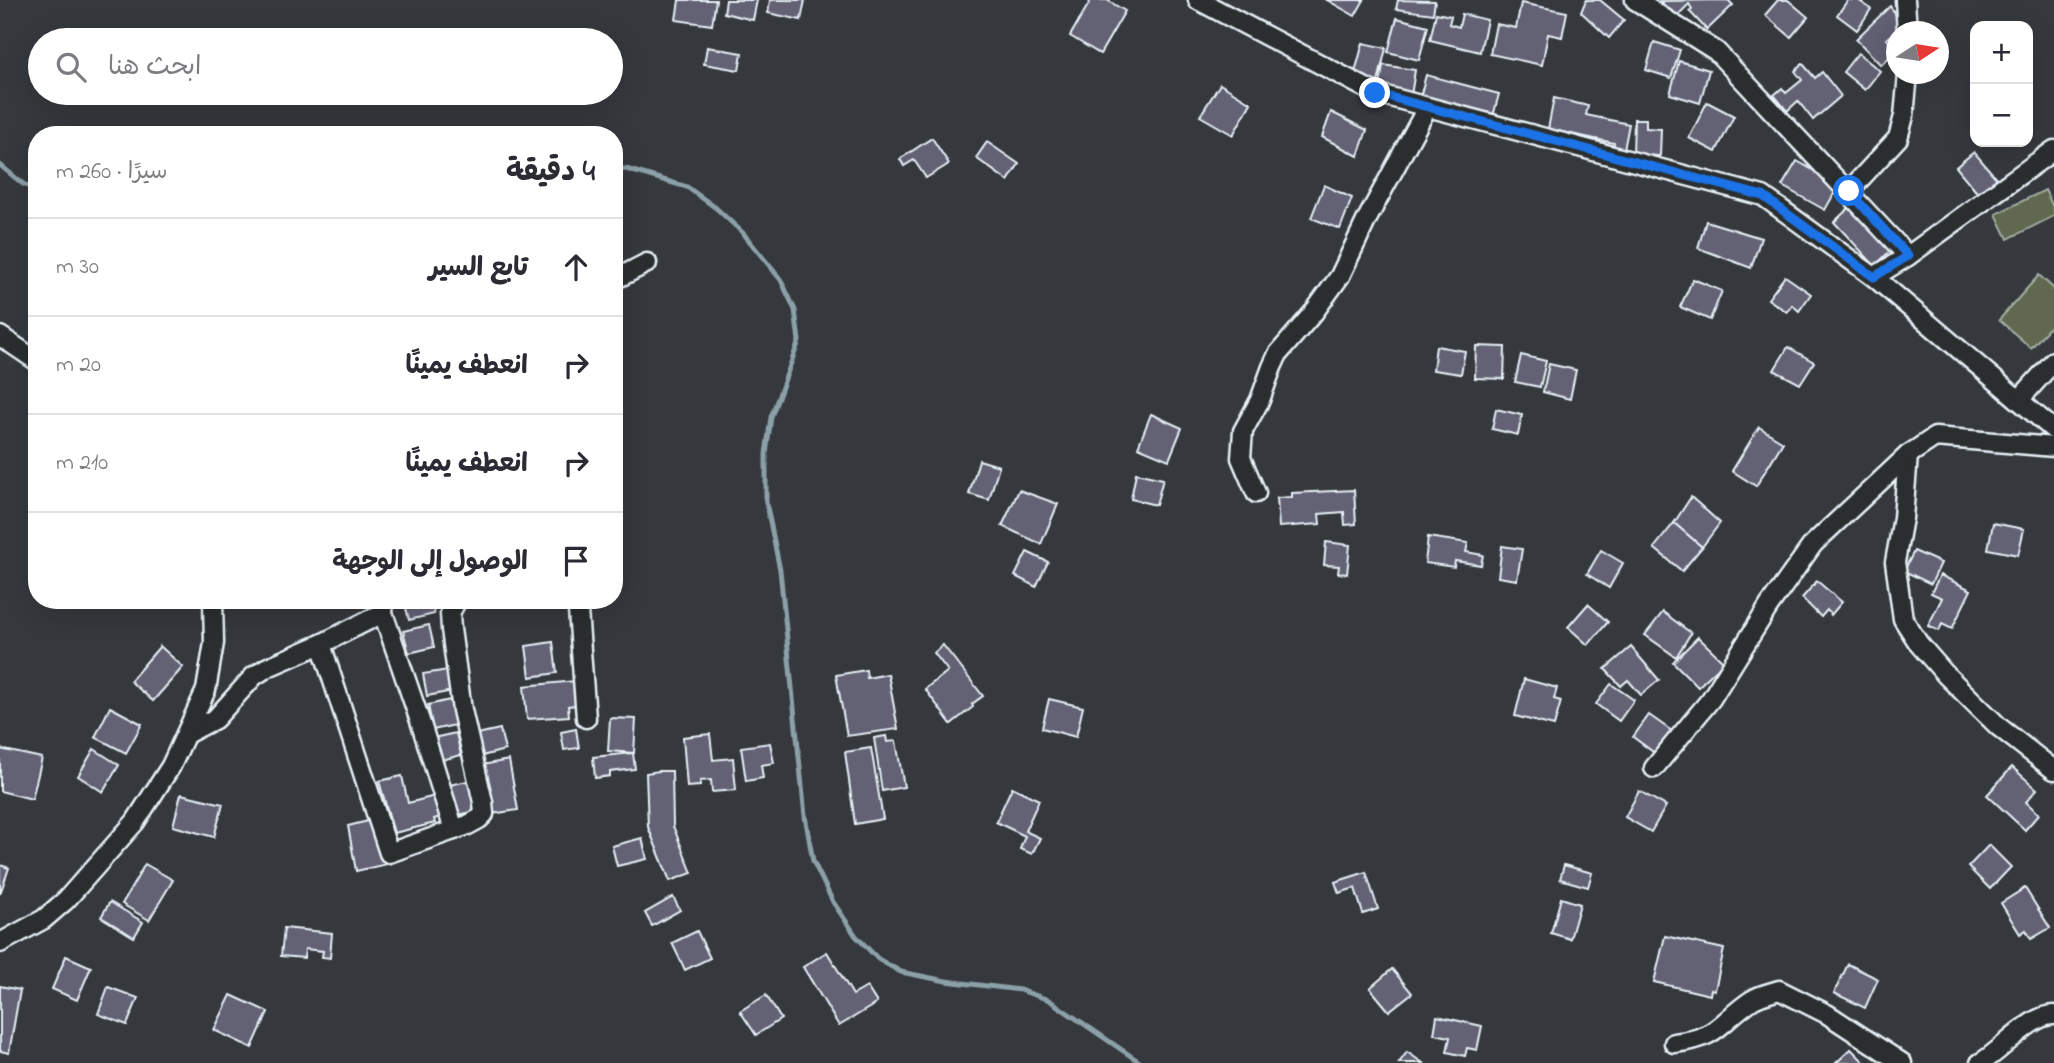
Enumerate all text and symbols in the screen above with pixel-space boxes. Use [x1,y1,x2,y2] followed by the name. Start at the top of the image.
[1886,21,1949,84] north arrow
[1970,21,2033,147] map controls
[1970,21,2033,84] button: +
[28,28,623,105] search box
[52,48,90,86] icon: search
[108,49,201,87] text: ابحث هنا
[1359,77,1390,108] route end
[1970,84,2033,147] button: −
[506,151,595,195] text: 4 دقيقة
[56,156,168,189] text: سيرًا · 260 m
[1833,175,1864,206] route start
[557,248,595,286] icon: ahead
[429,250,528,288] text: تابع السير
[56,251,99,284] text: 30 m
[557,346,595,384] icon: right
[405,348,528,386] text: انعطف يمينًا
[56,349,101,382] text: 20 m
[557,444,595,482] icon: right
[405,446,528,484] text: انعطف يمينًا
[56,447,108,480] text: 210 m
[557,542,595,580] icon: arrive
[332,544,528,582] text: الوصول إلى الوجهة

